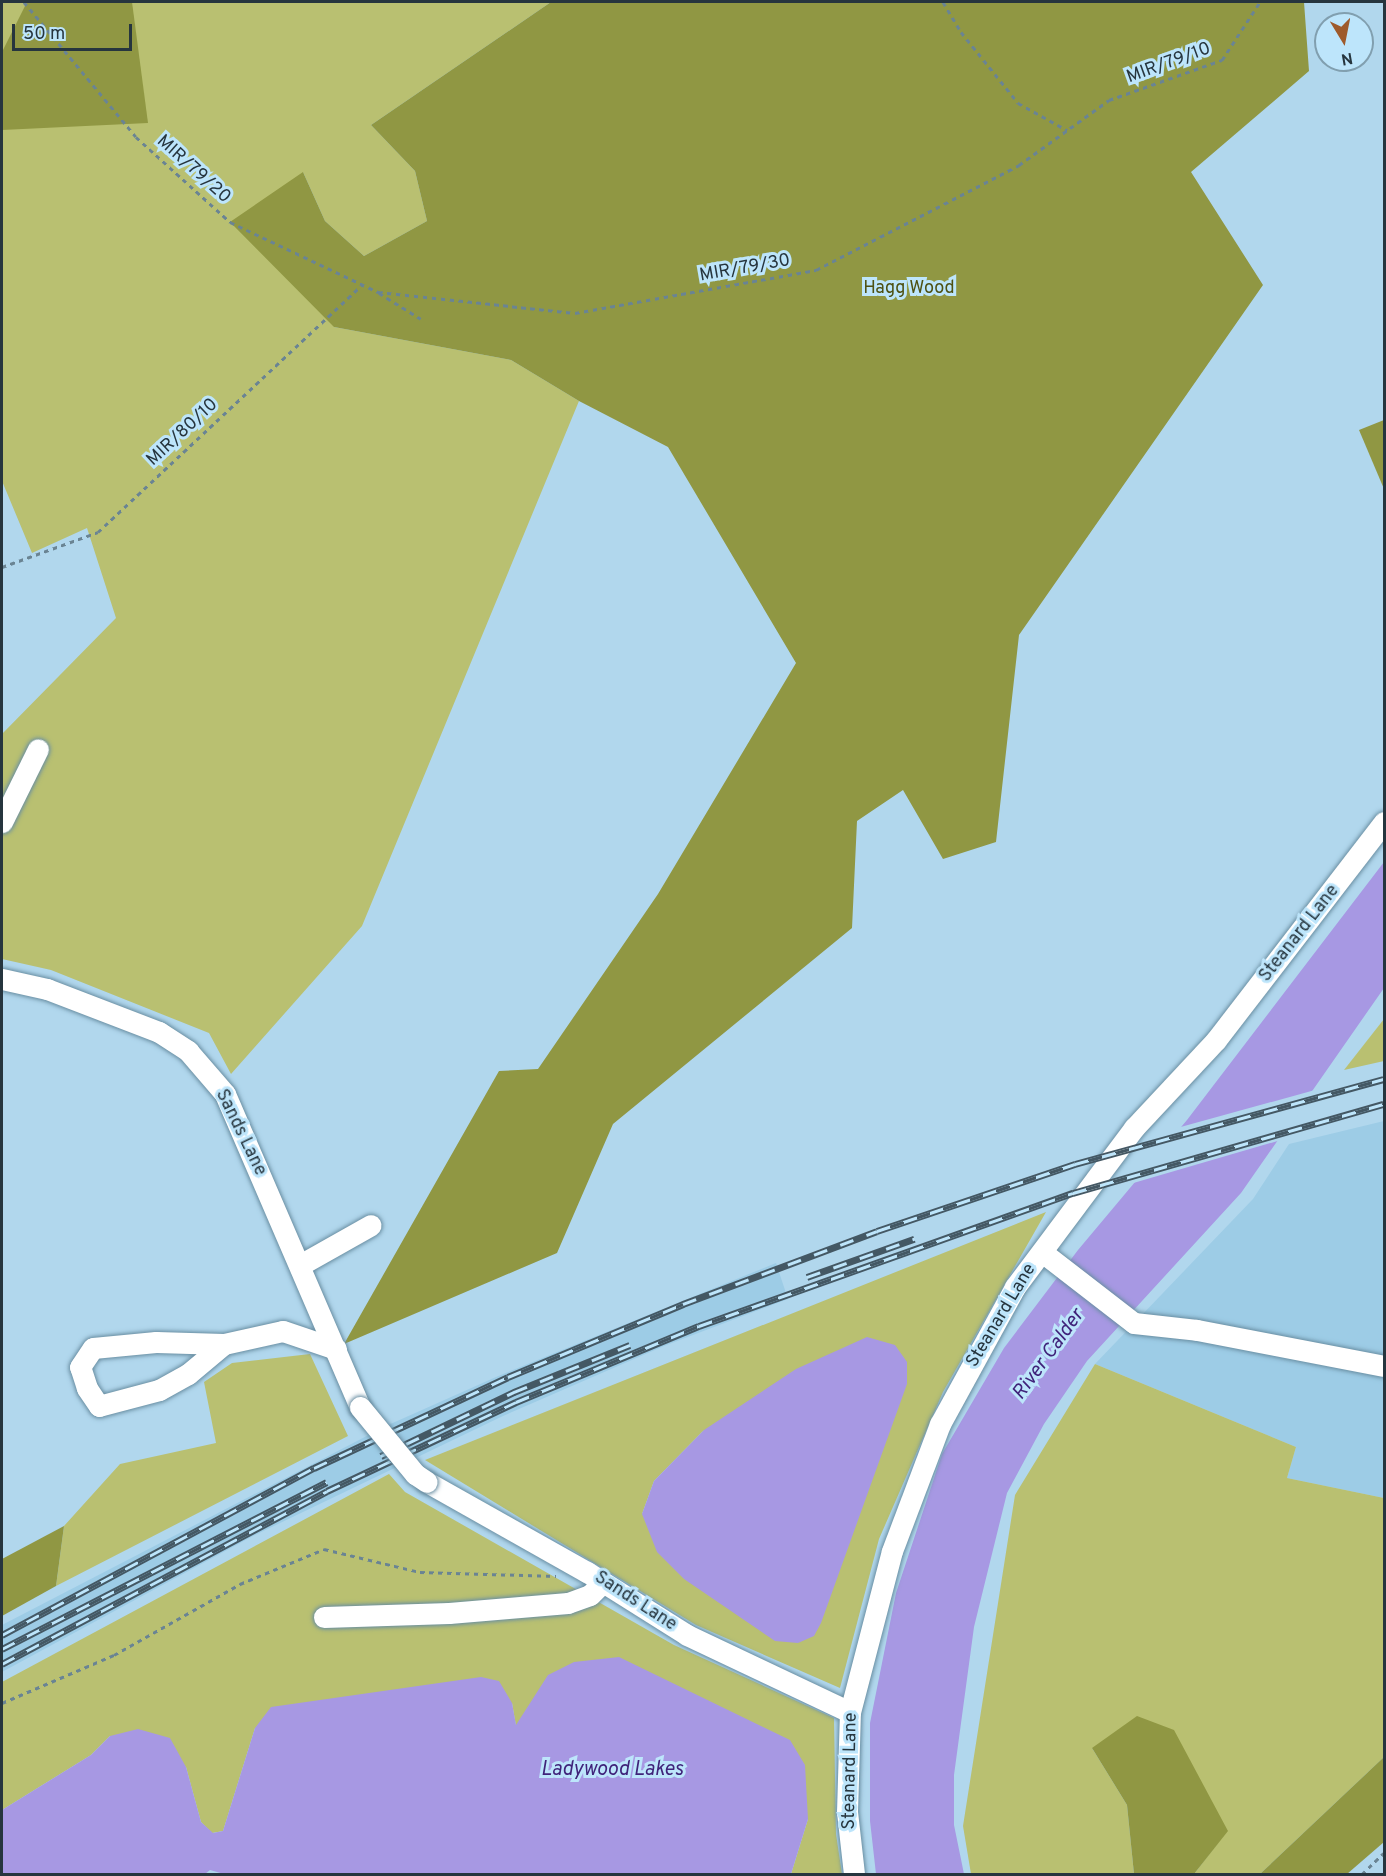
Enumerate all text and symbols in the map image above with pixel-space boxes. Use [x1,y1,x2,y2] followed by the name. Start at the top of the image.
[15,12,135,50] scale bar
[1314,12,1374,72] north arrow
[23,23,65,46] text: 50 m
[1124,39,1214,89] street label: MIR/79/10
[1339,47,1354,69] text: N
[152,131,234,209] street label: MIR/79/20
[698,250,792,288] street label: MIR/79/30
[863,278,955,300] park label: Hagg Wood
[143,395,223,471] street label: MIR/80/10
[1255,881,1345,987] street label: Steanard Lane
[210,1086,270,1180] street label: Sands Lane
[963,1260,1041,1372] street label: Steanard Lane
[1008,1305,1090,1405] water label: River Calder
[590,1567,680,1637] street label: Sands Lane
[839,1712,863,1830] street label: Steanard Lane
[541,1758,683,1782] water label: Ladywood Lakes

